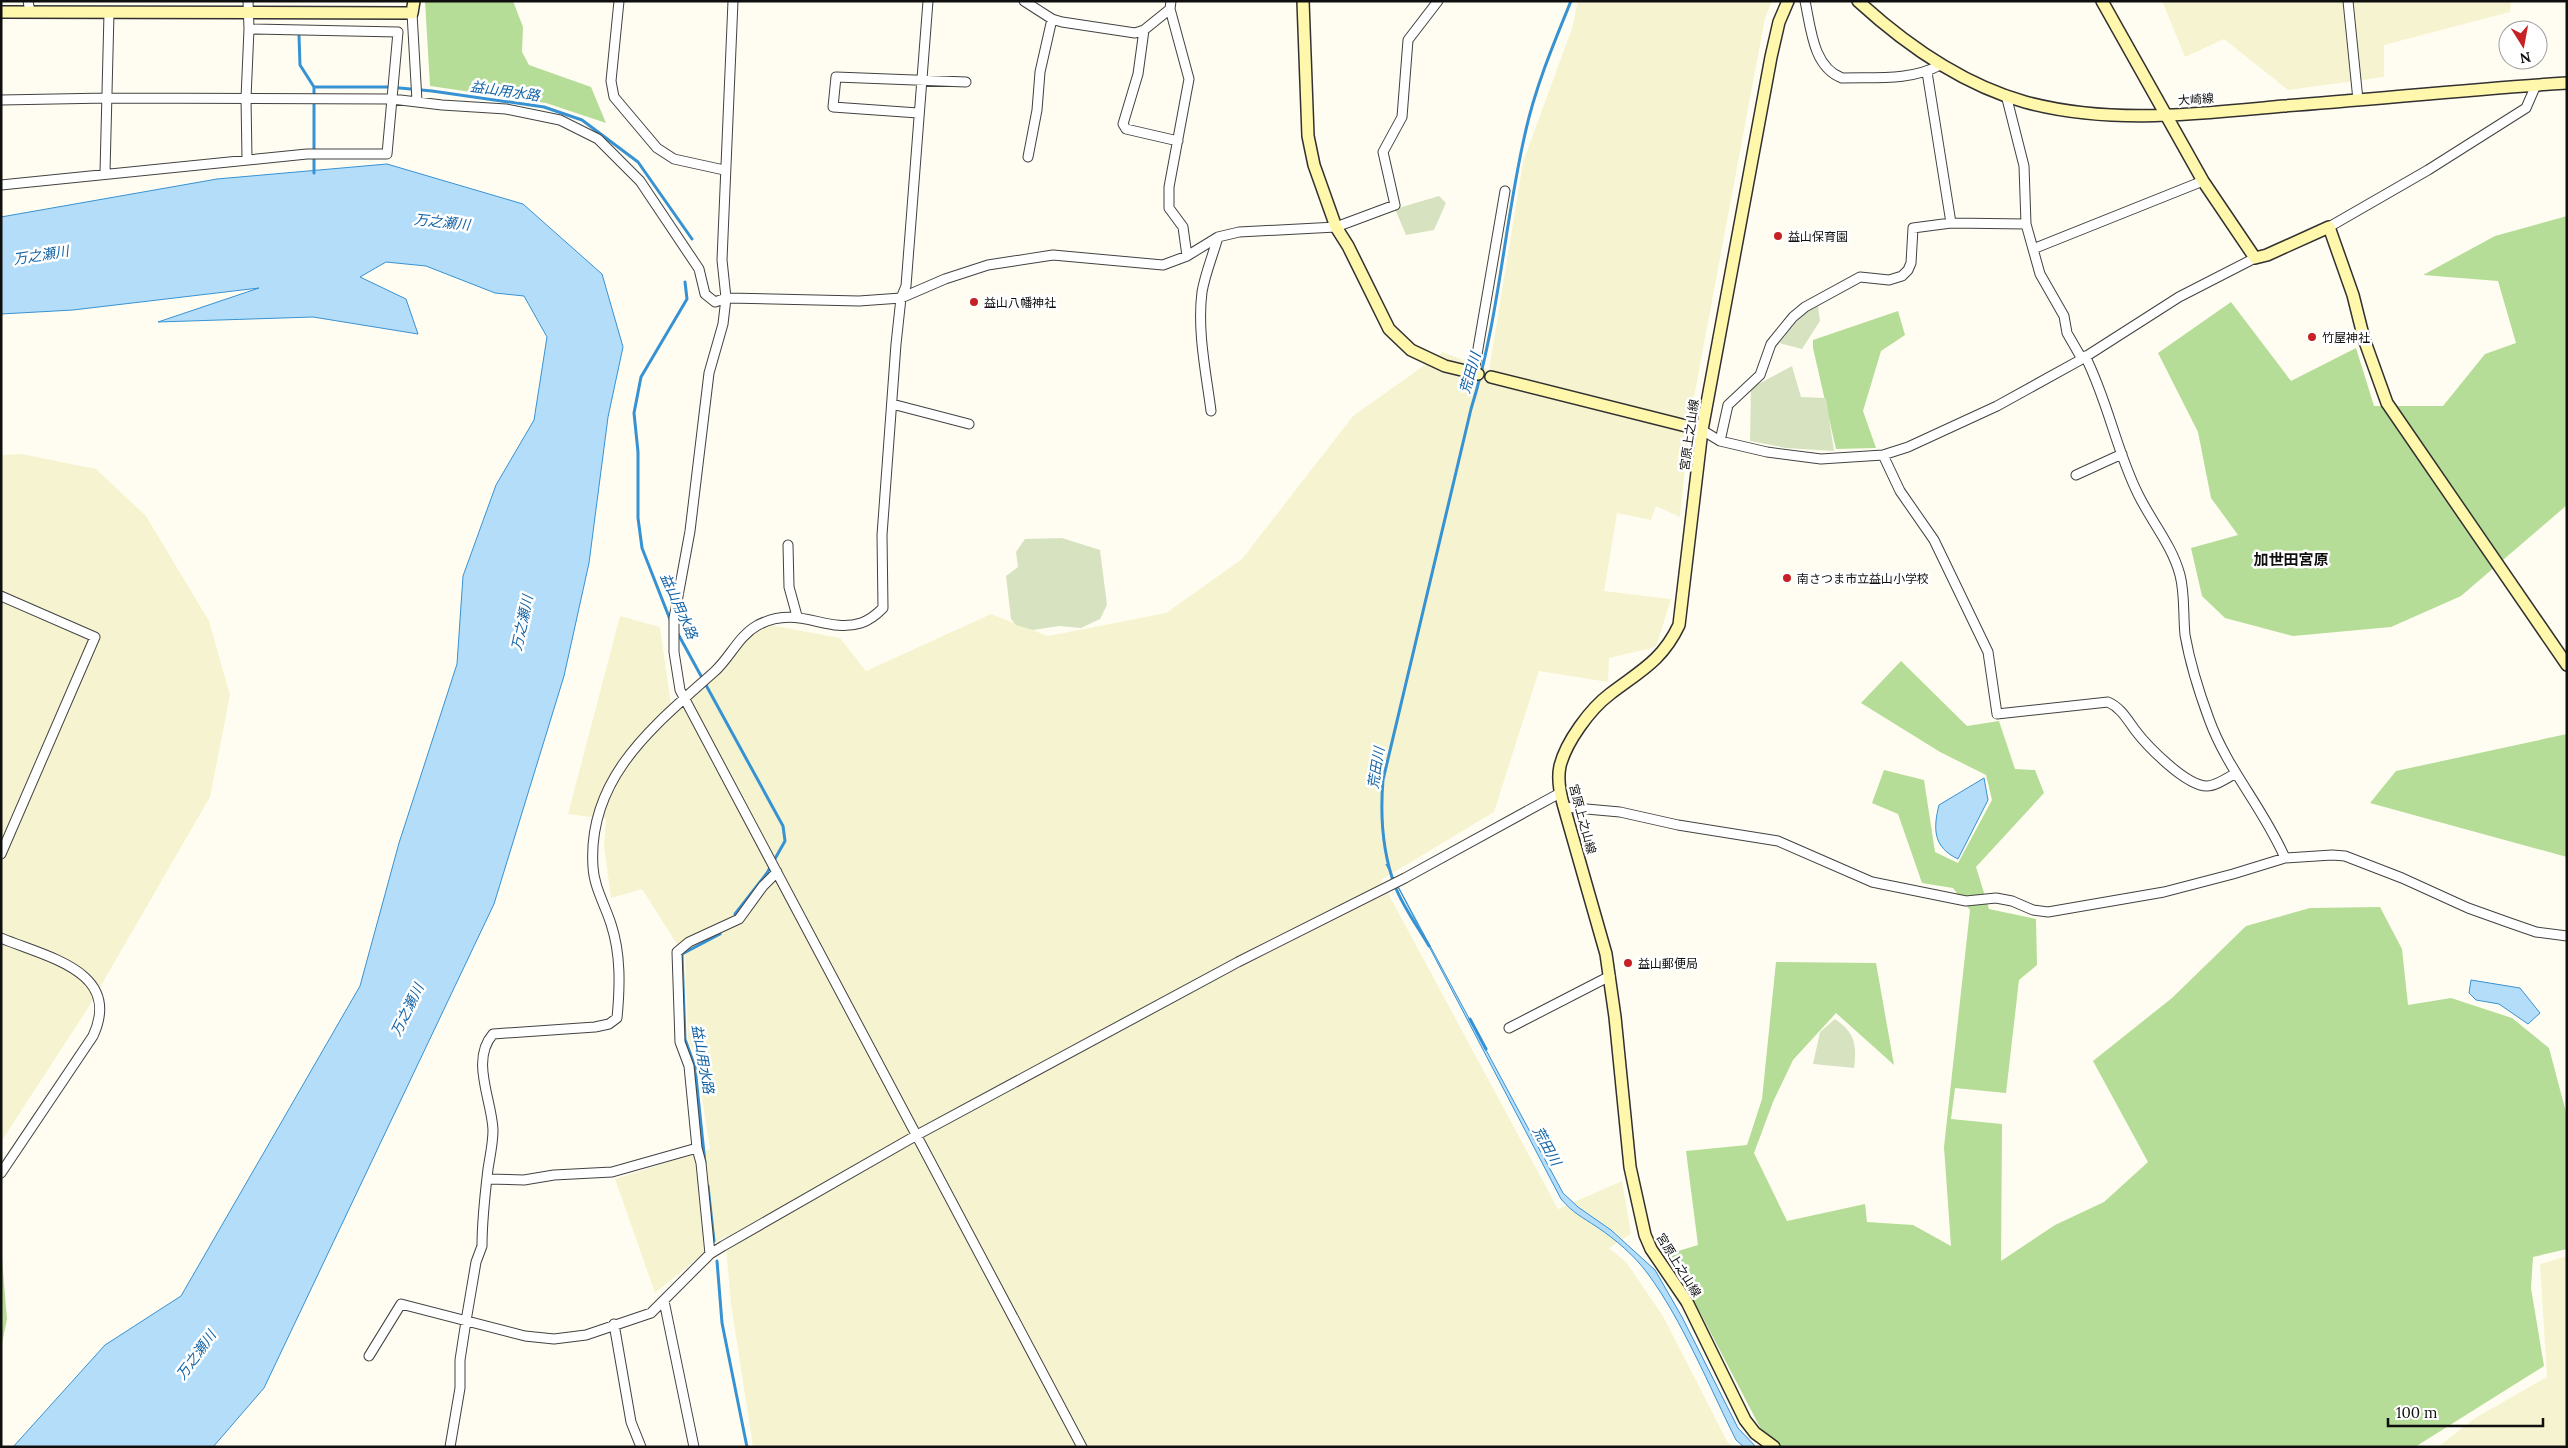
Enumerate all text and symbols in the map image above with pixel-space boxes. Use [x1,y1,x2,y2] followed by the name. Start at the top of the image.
[2498,20,2548,70] north arrow
[2518,48,2533,68] text: N
[469,77,542,105] water label: 益山用水路
[2178,90,2214,108] street label: 大崎線
[413,210,473,234] water label: 万之瀬川
[1788,229,1848,244] place label: 益山保育園
[1772,230,1784,242] marker: 益山保育園
[12,241,72,268] water label: 万之瀬川
[984,295,1056,310] place label: 益山八幡神社
[968,296,980,308] marker: 益山八幡神社
[2322,330,2370,345] place label: 竹屋神社
[2306,331,2318,343] marker: 竹屋神社
[1456,348,1485,396] water label: 荒田川
[1677,398,1701,472] street label: 宮原上之山線
[2253,550,2329,569] district label: 加世田宮原
[657,570,702,643] water label: 益山用水路
[1797,571,1929,586] place label: 南さつま市立益山小学校
[1781,572,1793,584] marker: 南さつま市立益山小学校
[507,592,537,652] water label: 万之瀬川
[1364,744,1388,790] water label: 荒田川
[1566,782,1600,856] street label: 宮原上之山線
[1638,956,1698,971] place label: 益山郵便局
[1622,957,1634,969] marker: 益山郵便局
[387,979,428,1039] water label: 万之瀬川
[688,1023,718,1096] water label: 益山用水路
[1529,1123,1566,1170] water label: 荒田川
[1654,1230,1704,1300] street label: 宮原上之山線
[172,1325,221,1383] water label: 万之瀬川
[2388,1396,2543,1428] scale bar
[2396,1403,2437,1422] text: 100 m

